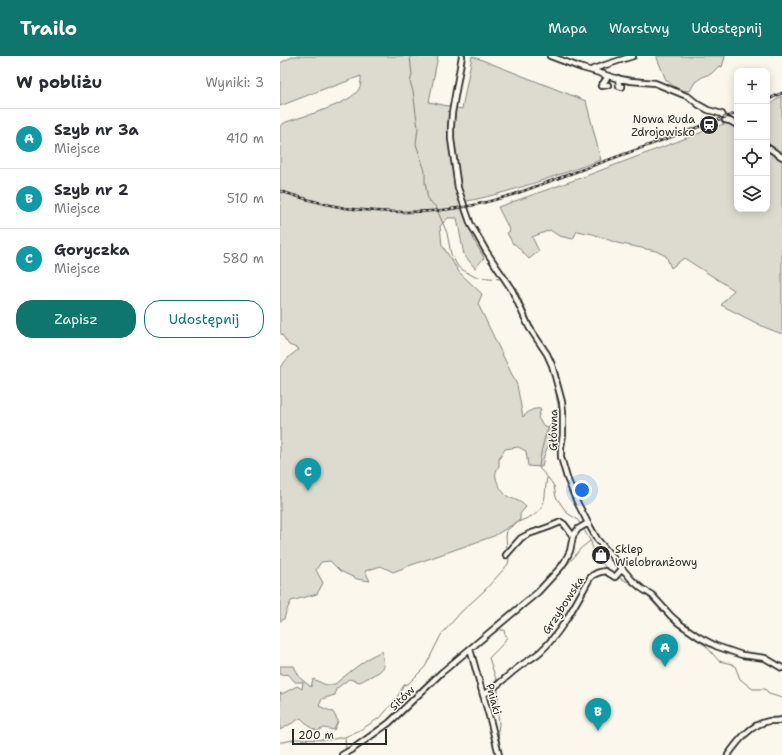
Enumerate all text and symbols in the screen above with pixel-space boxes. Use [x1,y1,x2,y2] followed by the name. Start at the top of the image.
[20,16,77,41] text: Trailo
[548,19,587,37] text: Mapa
[609,19,669,37] text: Warstwy
[691,19,762,37] text: Udostępnij
[734,68,770,212] map controls
[734,68,770,104] button: +
[16,71,102,93] text: W pobliżu
[205,74,264,91] text: Wyniki: 3
[734,104,770,140] button: −
[631,112,695,140] place label: Nowa Ruda Zdrojowisko
[698,114,720,136] station icon: Nowa Ruda Zdrojowisko
[54,120,139,140] text: Szyb nr 3a
[24,130,34,147] text: A
[226,130,264,147] text: 410 m
[54,140,100,157] text: Miejsce
[734,140,770,176] button: locate
[734,176,770,212] button: layers
[54,180,128,200] text: Szyb nr 2
[25,190,33,207] text: B
[227,190,264,207] text: 510 m
[54,200,100,217] text: Miejsce
[54,240,130,260] text: Goryczka
[25,250,33,267] text: C
[223,250,264,267] text: 580 m
[54,260,100,277] text: Miejsce
[16,300,136,338] button: Zapisz
[144,300,264,338] button: Udostępnij
[546,409,561,451] street label: Główna
[295,458,321,491] pin: C
[572,480,592,500] your location
[615,542,697,570] place label: Sklep Wielobranżowy
[590,544,612,566] shop icon: Sklep Wielobranżowy
[539,573,588,637] street label: Grzybowska
[652,634,678,667] pin: A
[386,682,419,714] street label: Sitów
[482,682,505,716] street label: Pniaki
[585,698,611,731] pin: B
[292,727,387,746] scale bar
[298,728,334,743] text: 200 m

